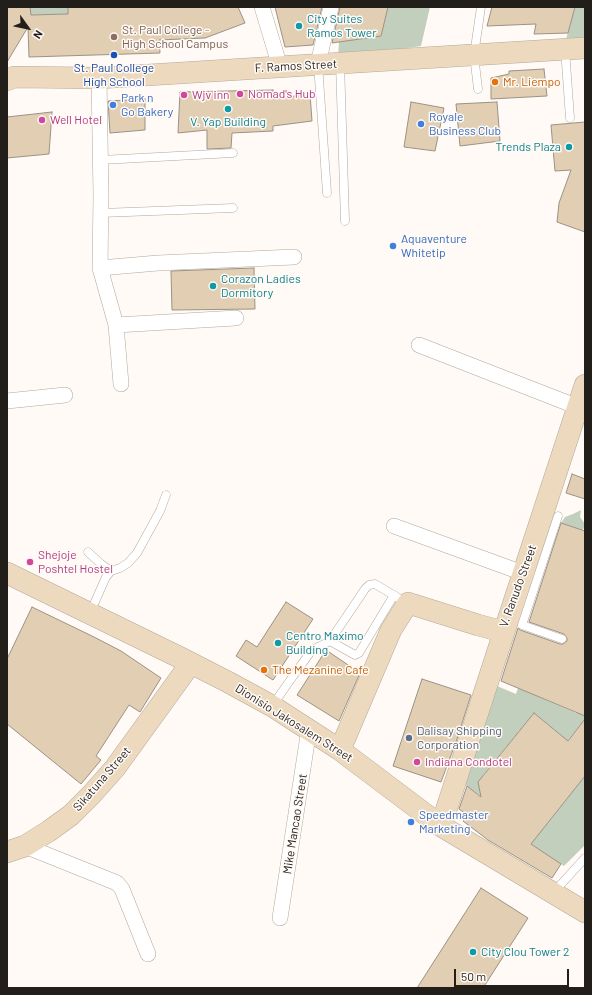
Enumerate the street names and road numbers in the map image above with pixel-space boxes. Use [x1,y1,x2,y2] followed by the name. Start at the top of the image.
[254,57,338,75] street label: F. Ramos Street
[496,543,540,629] street label: V. Ranudo Street
[233,681,355,765] street label: Dionisio Jakosalem Street
[70,744,134,814] street label: Sikatuna Street
[280,773,310,875] street label: Mike Mancao Street

